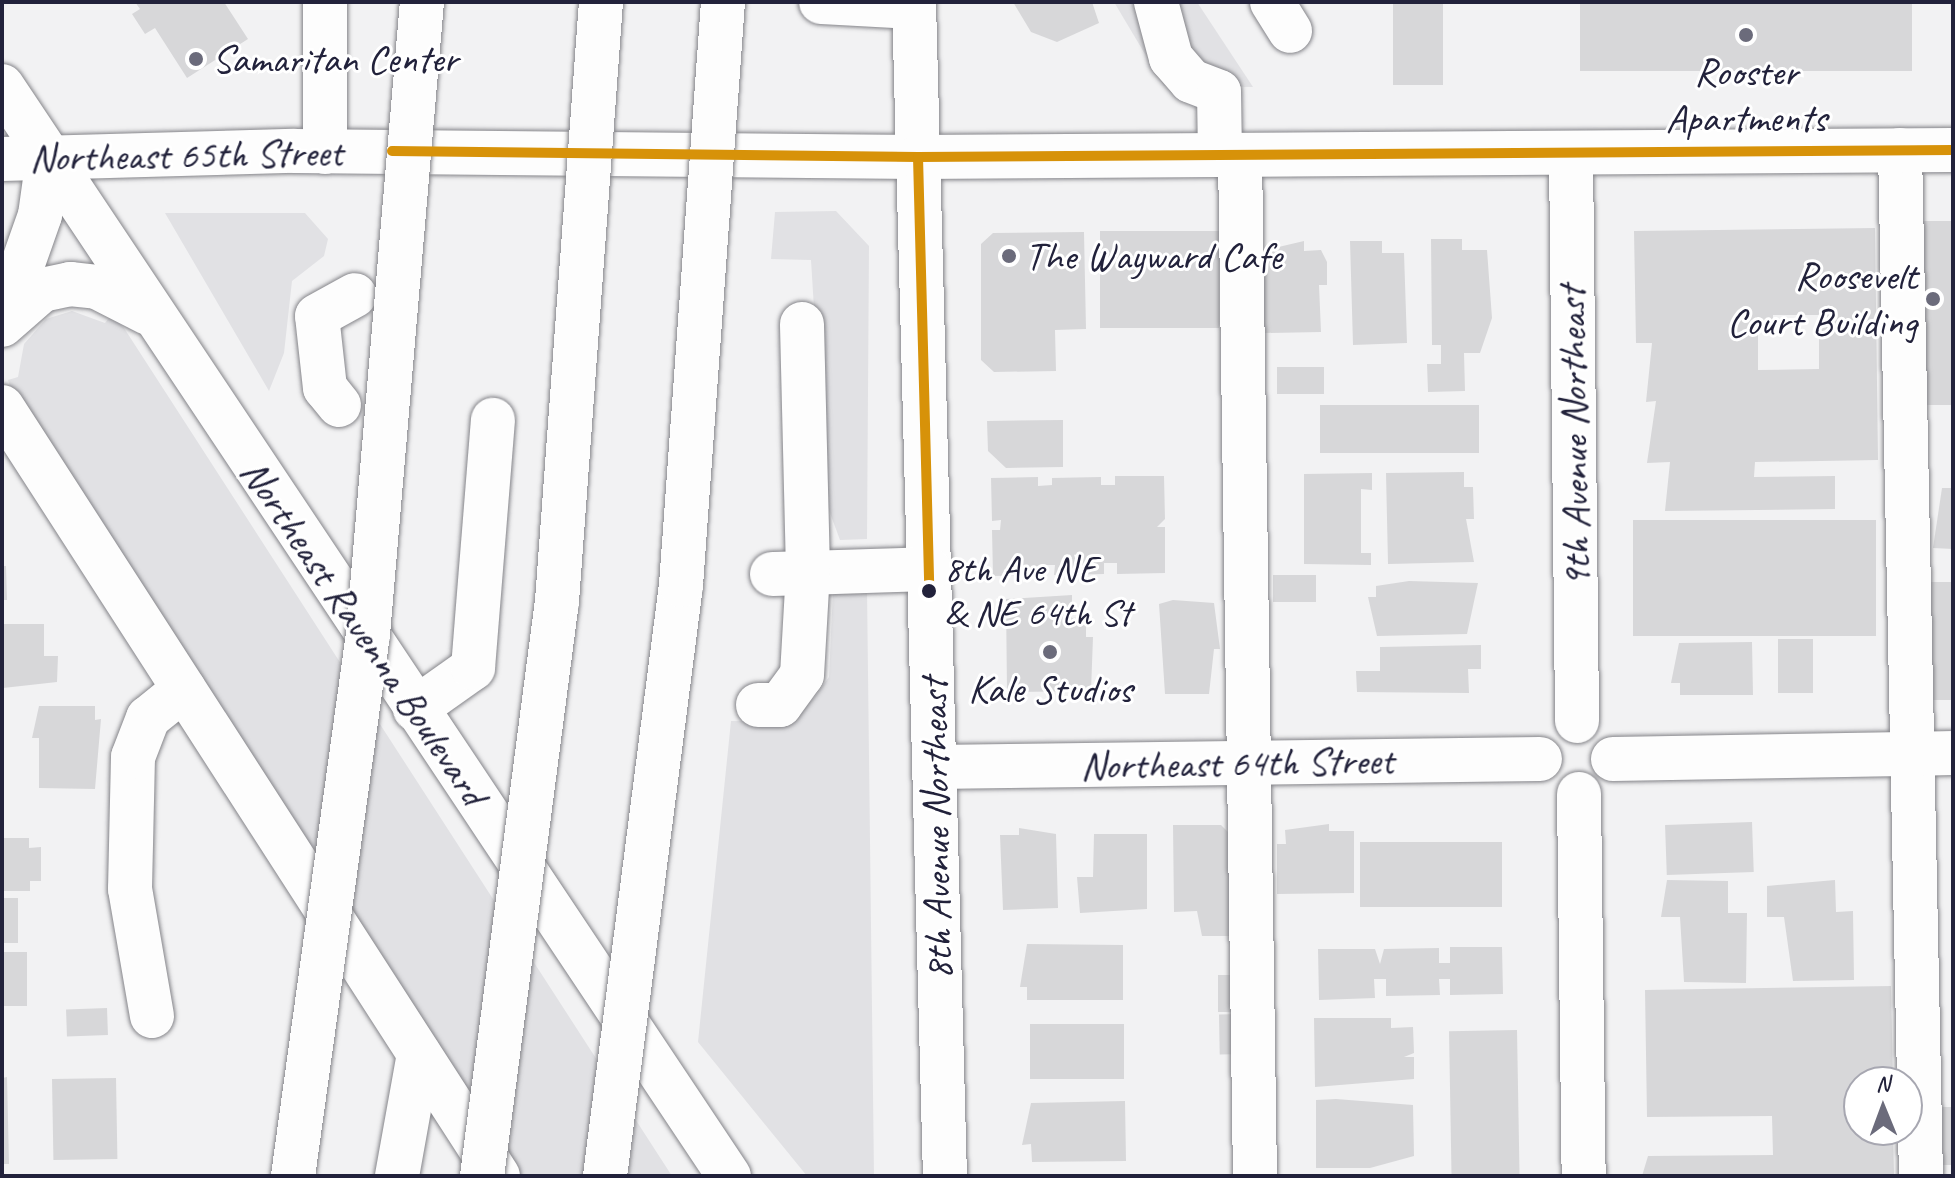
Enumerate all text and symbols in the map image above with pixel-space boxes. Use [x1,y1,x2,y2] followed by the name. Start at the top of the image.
[1737,26,1755,44] marker: Rooster Apartments
[212,35,458,83] place label: Samaritan Center
[1666,48,1826,142] place label: Rooster Apartments
[187,50,205,68] marker: Samaritan Center
[29,128,343,182] street label: Northeast 65th Street
[1025,232,1282,280] place label: The Wayward Cafe
[1000,247,1018,265] marker: The Wayward Cafe
[1727,252,1917,346] place label: Roosevelt Court Building
[1547,286,1601,588] street label: 9th Avenue Northeast
[1924,290,1942,308] marker: Roosevelt Court Building
[231,450,497,814] street label: Northeast Ravenna Boulevard
[944,546,1132,636] place label: 8th Ave NE & NE 64th St
[921,583,937,599] marker: 8th Ave NE & NE 64th St
[1041,643,1059,661] marker: Kale Studios
[968,665,1132,713] place label: Kale Studios
[909,678,963,980] street label: 8th Avenue Northeast
[1080,736,1394,790] street label: Northeast 64th Street
[1843,1066,1923,1146] north arrow
[1876,1070,1890,1098] text: N

